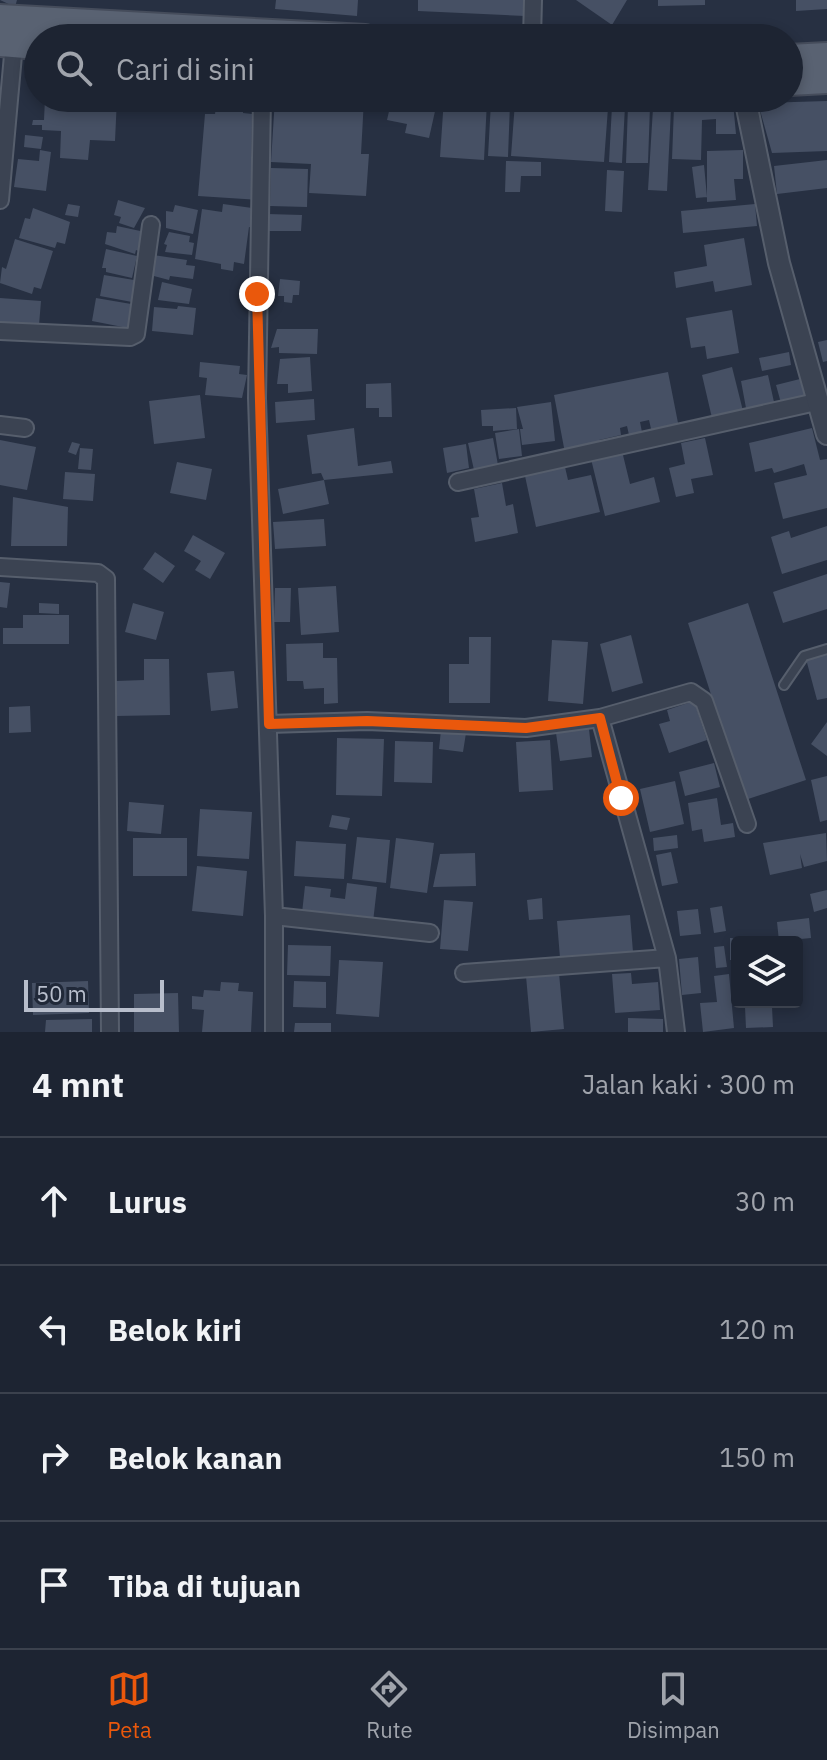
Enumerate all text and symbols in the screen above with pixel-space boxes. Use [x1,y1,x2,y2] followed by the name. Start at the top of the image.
[24,24,803,112] search box
[52,46,96,90] icon: search
[116,49,255,88] text: Cari di sini
[239,276,275,312] route end
[603,780,639,816] route start
[731,936,803,1008] map controls
[731,936,803,1008] button: layers
[24,976,164,1012] scale bar
[36,979,87,1008] text: 50 m
[32,1062,124,1106] text: 4 mnt
[582,1067,795,1101] text: Jalan kaki · 300 m
[32,1179,76,1223] icon: ahead
[108,1182,187,1221] text: Lurus
[735,1184,795,1218] text: 30 m
[32,1307,76,1351] icon: left
[108,1310,242,1349] text: Belok kiri
[719,1312,795,1346] text: 120 m
[32,1435,76,1479] icon: right
[108,1438,282,1477] text: Belok kanan
[719,1440,795,1474] text: 150 m
[32,1563,76,1607] icon: arrive
[108,1566,301,1605] text: Tiba di tujuan
[107,1667,152,1744] tab: Peta
[366,1667,413,1744] tab: Rute
[627,1667,720,1744] tab: Disimpan

